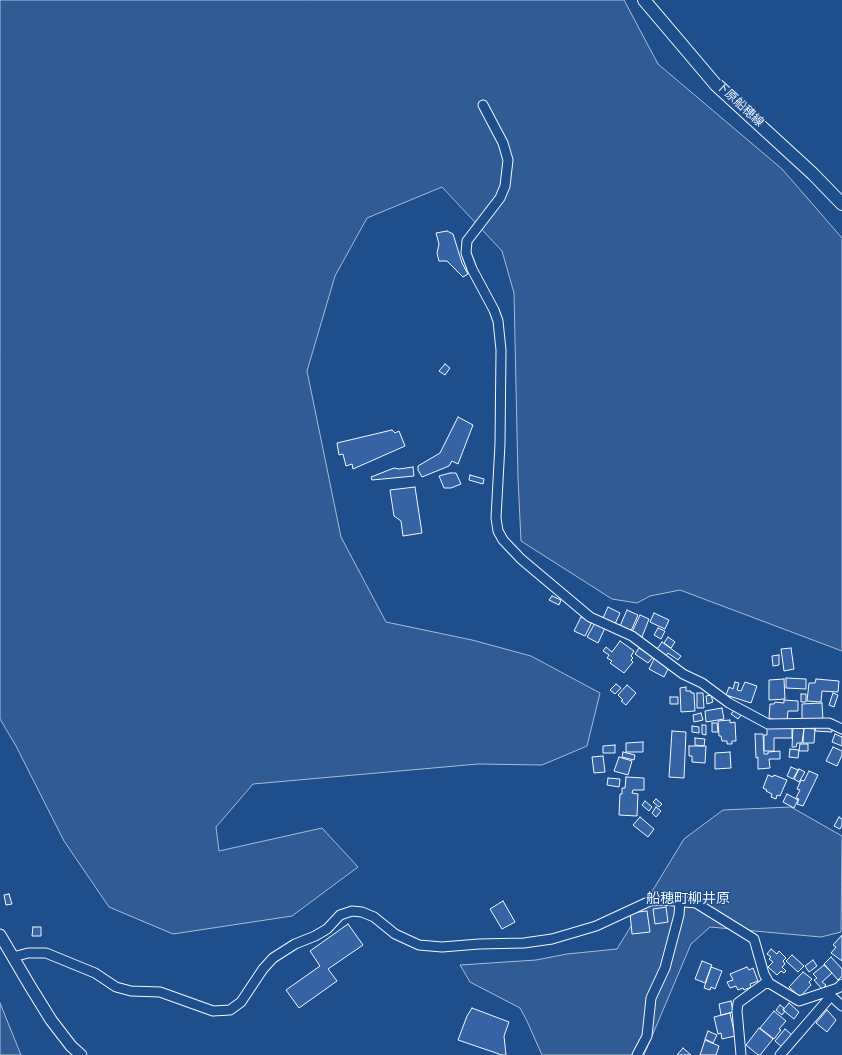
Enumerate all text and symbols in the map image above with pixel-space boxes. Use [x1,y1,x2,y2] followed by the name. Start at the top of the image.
[712,79,766,131] street label: 下原船穂線
[646,892,730,908] district label: 船穂町柳井原

